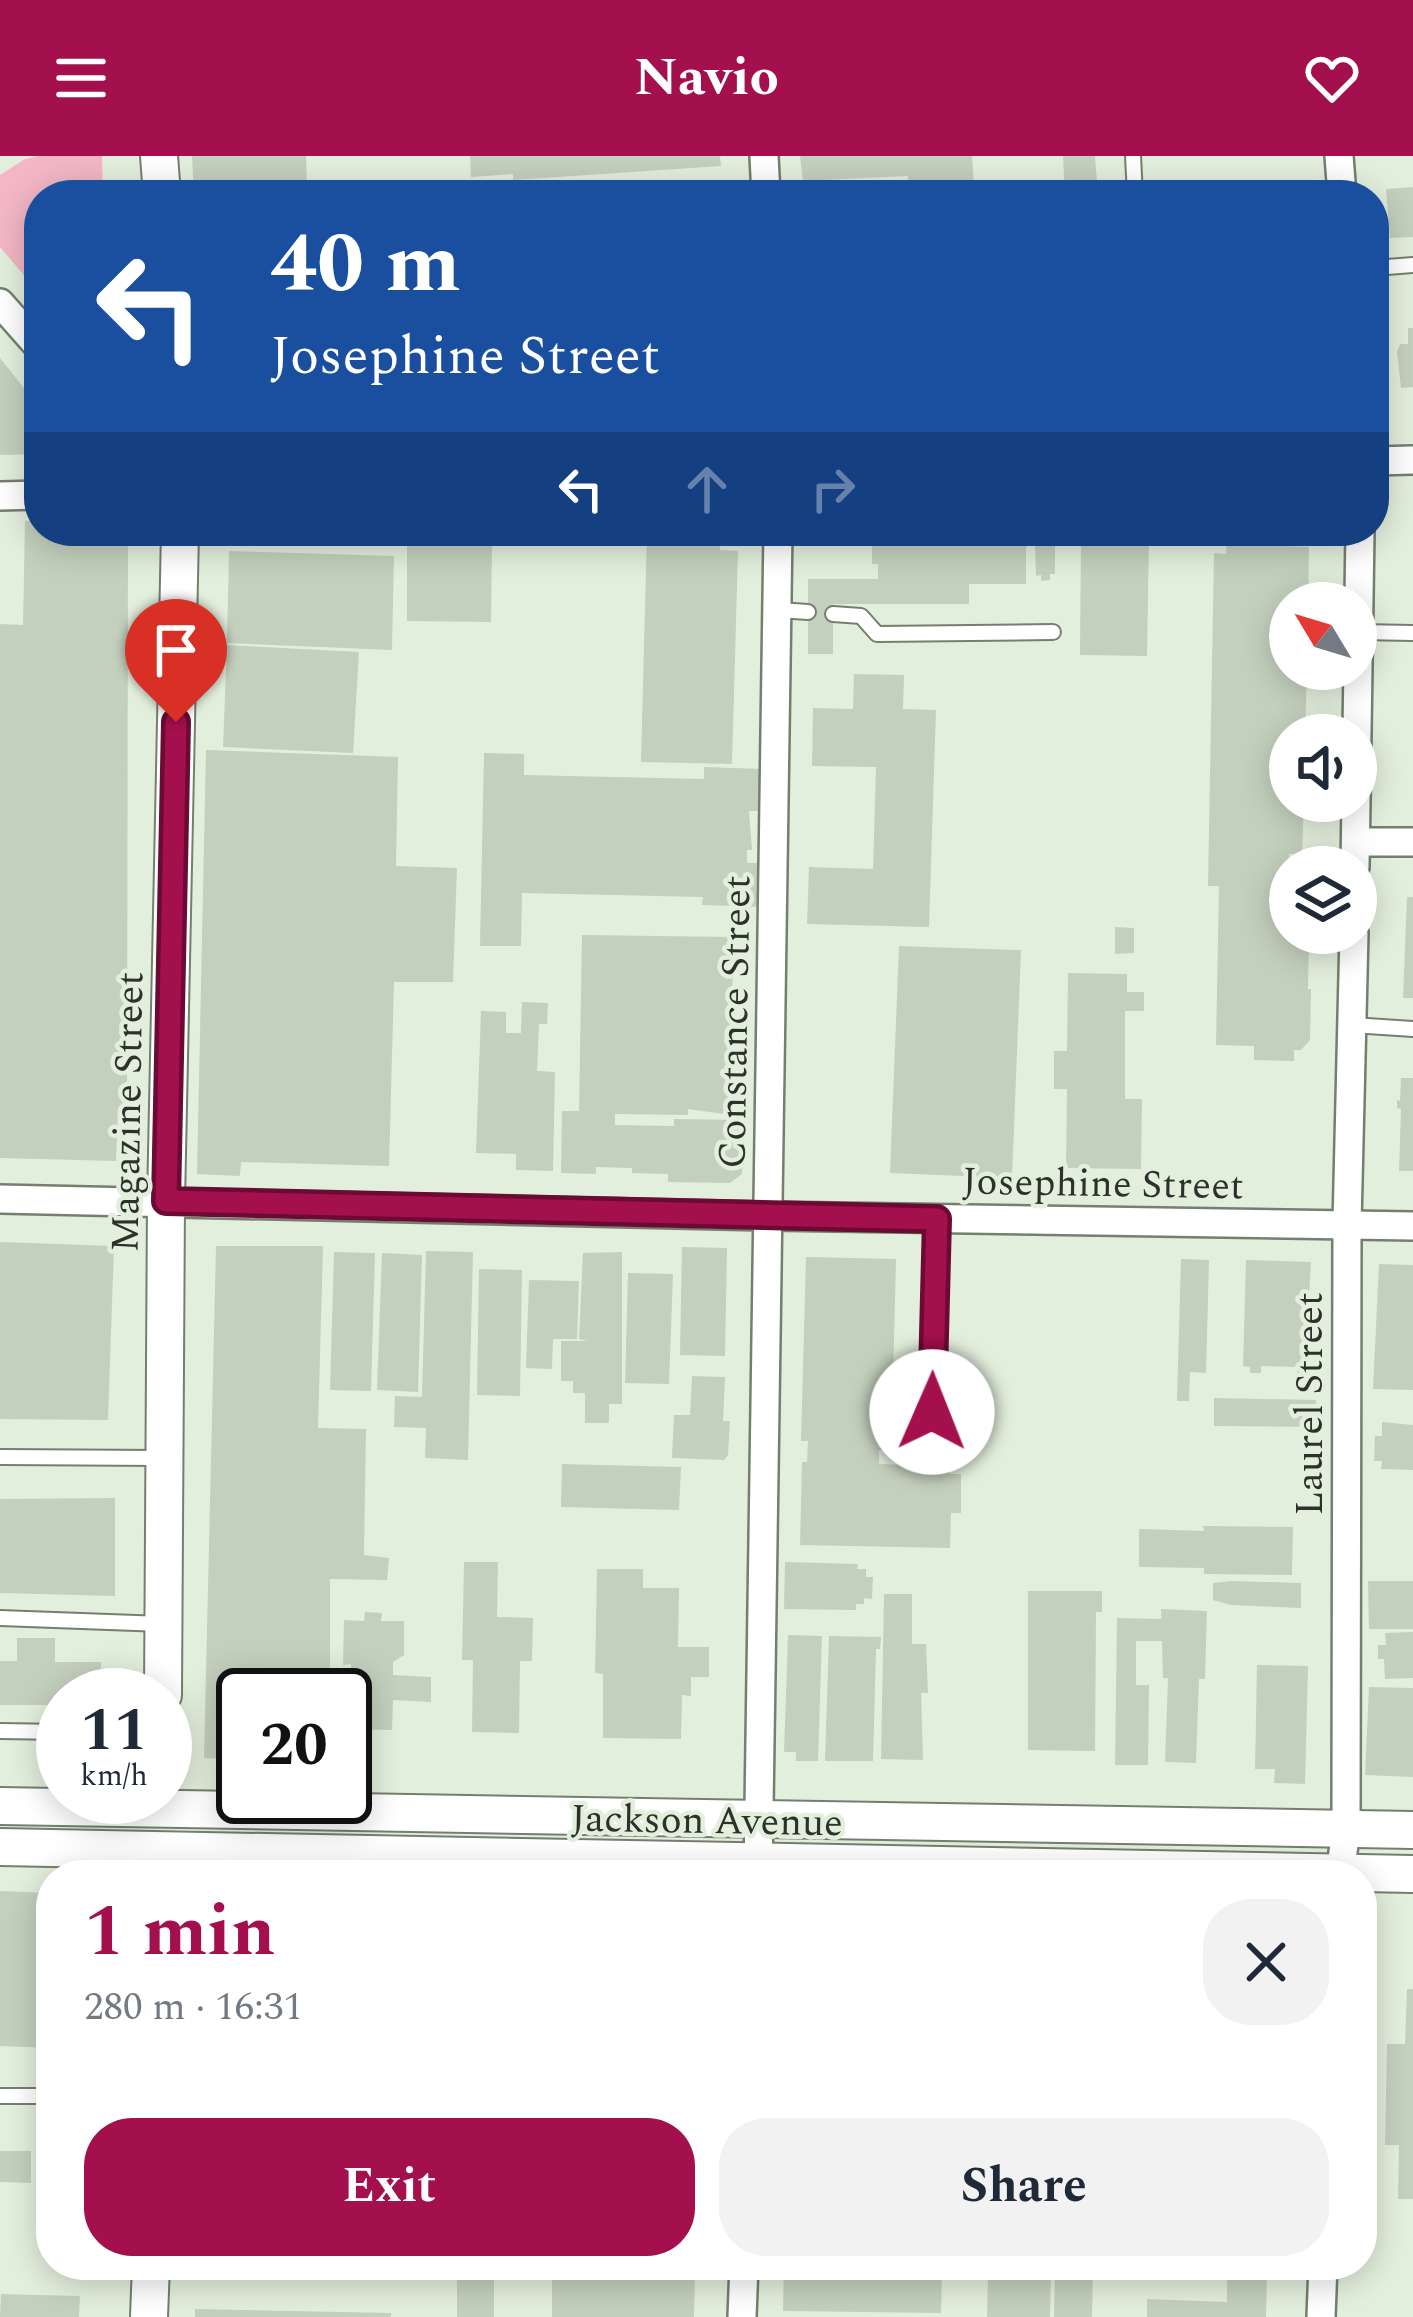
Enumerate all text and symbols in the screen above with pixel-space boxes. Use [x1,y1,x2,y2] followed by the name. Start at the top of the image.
[634,37,779,119] text: Navio
[48,45,114,111] icon: menu
[1299,45,1365,111] icon: heart
[270,201,461,329] text: 40 m
[72,228,228,384] icon: left
[270,316,660,398] text: Josephine Street
[548,456,614,522] icon: left
[674,456,740,522] icon: ahead
[800,456,866,522] icon: right
[1269,582,1377,690] north arrow
[1269,582,1377,954] map controls
[125,599,227,722] pin
[143,617,209,683] icon: arrive
[1269,714,1377,822] button: sound
[1269,846,1377,954] button: layers
[703,875,768,1169] street label: Constance Street
[97,971,160,1253] street label: Magazine Street
[962,1153,1244,1216] street label: Josephine Street
[1281,1292,1340,1516] street label: Laurel Street
[869,1349,995,1475] position arrow
[216,1668,372,1824] speed limit sign: 20
[80,1685,148,1777] text: 11
[80,1753,148,1799] text: km/h
[571,1790,843,1853] street label: Jackson Avenue
[84,1878,276,1987] text: 1 min
[1203,1899,1329,2025] button: close
[84,1978,303,2037] text: 280 m · 16:31
[84,2118,695,2256] button: Exit
[719,2118,1329,2256] button: Share

